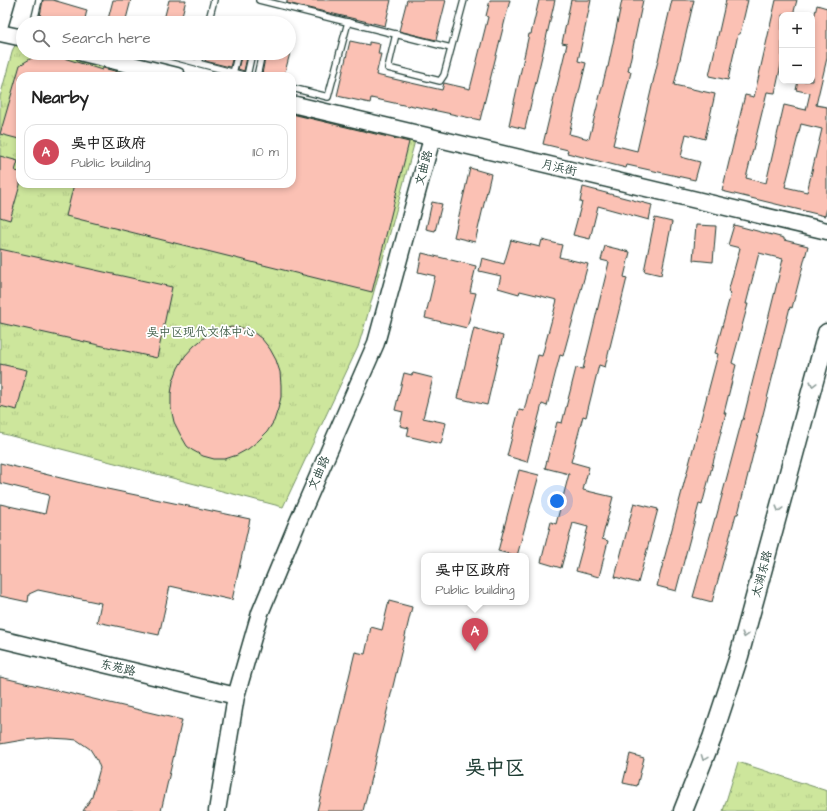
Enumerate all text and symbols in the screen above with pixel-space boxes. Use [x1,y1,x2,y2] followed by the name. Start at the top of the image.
[779,12,815,84] map controls
[779,12,815,48] button: +
[16,16,296,60] search box
[30,27,52,49] icon: search
[62,28,151,49] text: Search here
[779,48,815,84] button: −
[32,86,89,110] text: Nearby
[71,133,146,154] text: 吴中区政府
[42,143,50,161] text: A
[252,143,279,161] text: 110 m
[411,148,437,188] street label: 文曲路
[71,154,150,172] text: Public building
[540,156,578,180] street label: 月浜街
[147,324,255,341] park label: 吴中区现代文体中心
[809,380,818,387] one-way arrow
[304,453,334,493] street label: 文曲路
[547,491,567,511] your location
[775,505,784,512] one-way arrow
[748,549,776,599] street label: 太湖东路
[421,553,529,605] popup
[435,560,510,581] text: 吴中区政府
[435,581,515,599] text: Public building
[462,618,488,651] pin: A
[741,631,750,638] one-way arrow
[99,656,137,680] street label: 东苑路
[465,754,525,782] district label: 吴中区
[701,755,709,762] one-way arrow

